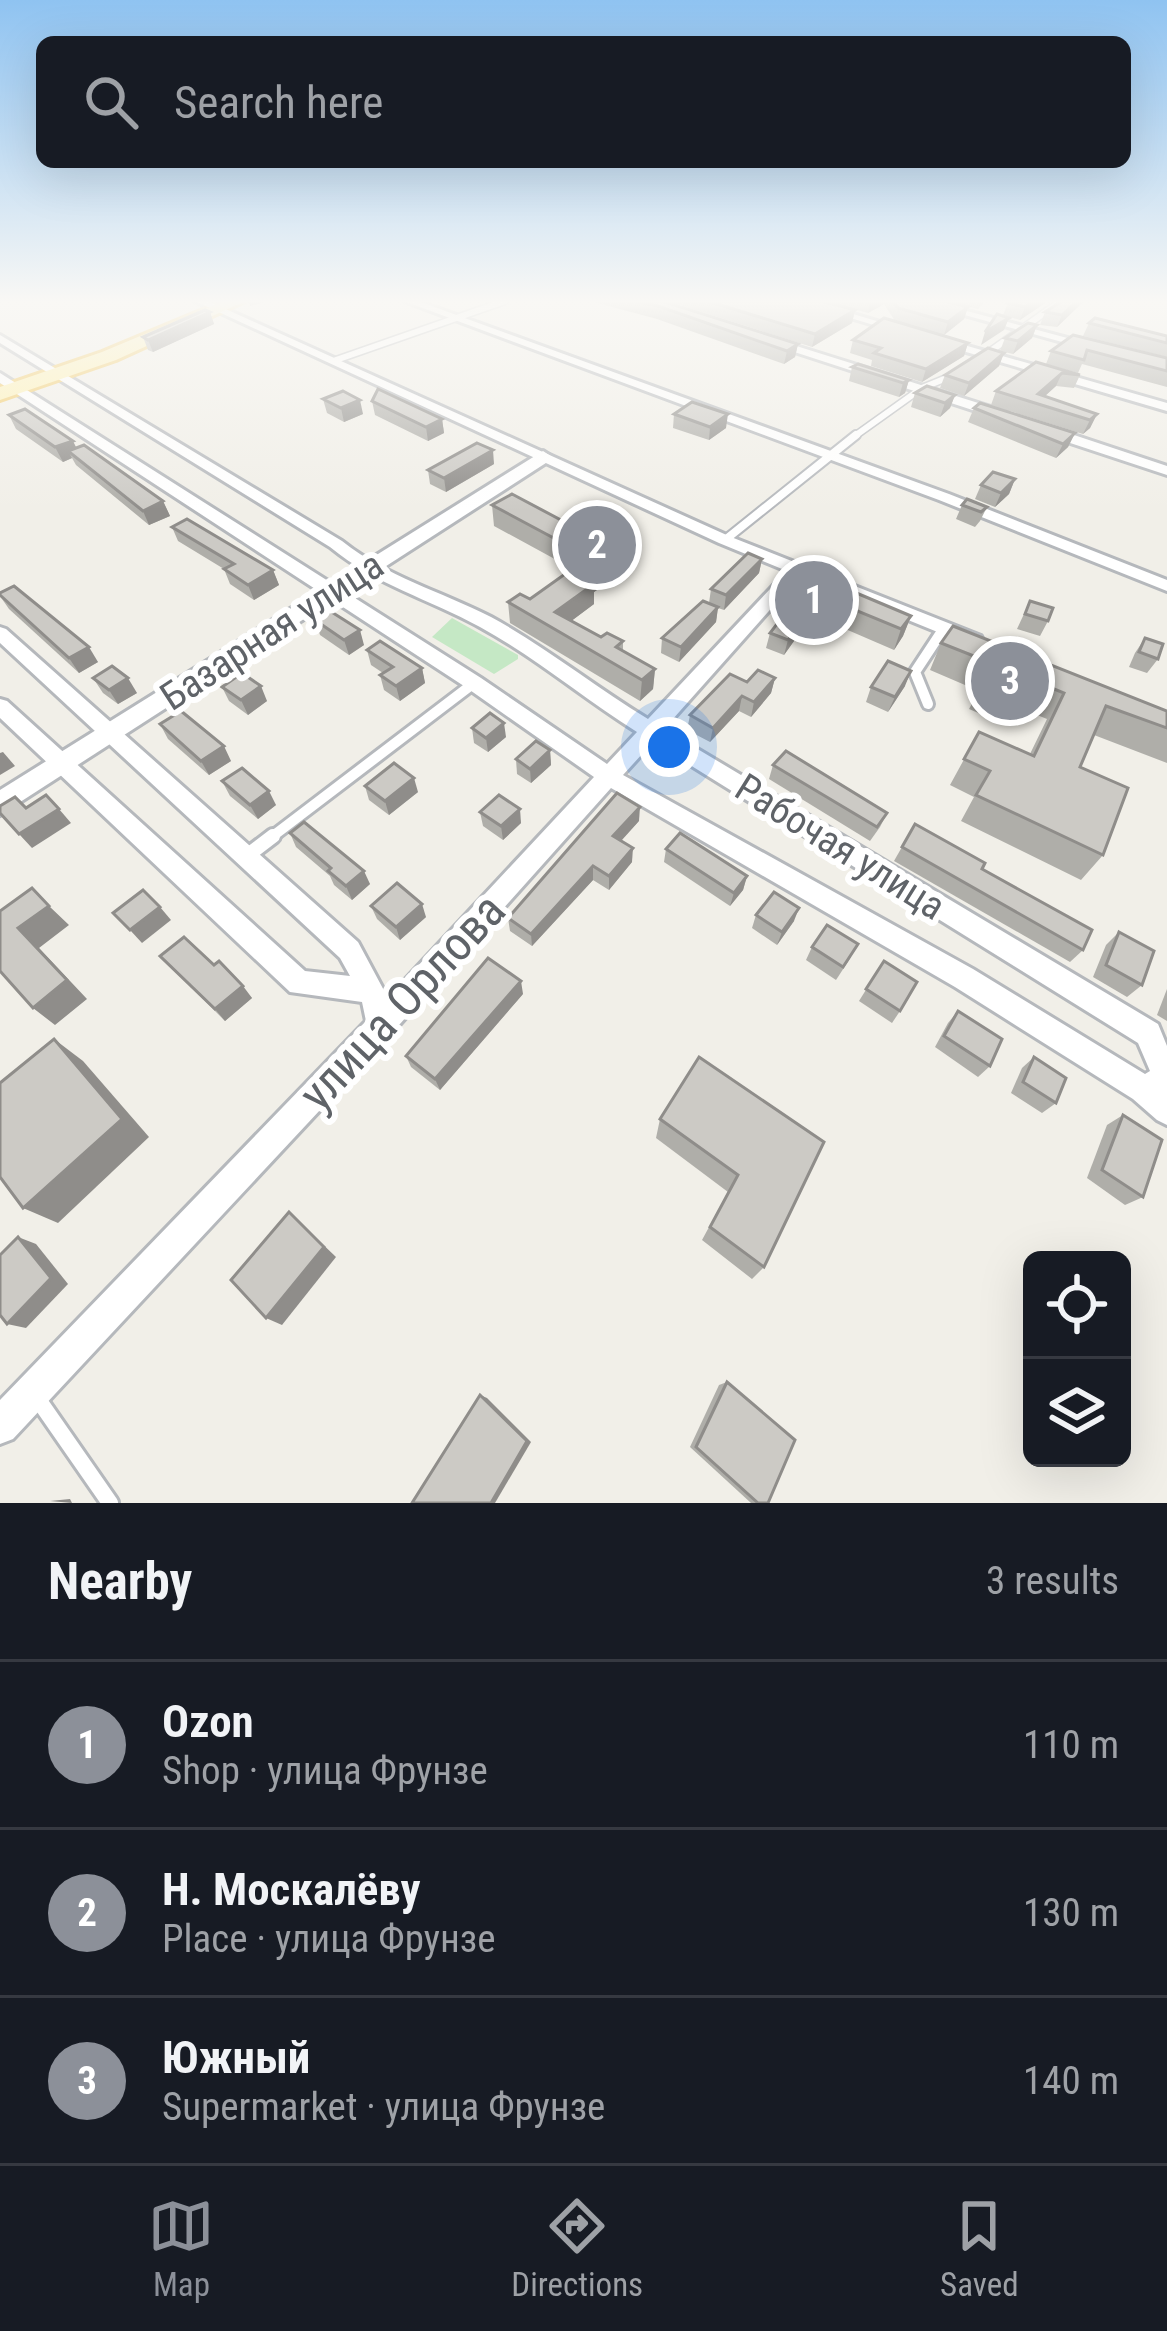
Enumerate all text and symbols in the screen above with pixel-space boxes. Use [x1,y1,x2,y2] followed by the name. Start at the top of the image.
[36,36,1131,168] search box
[78,69,144,135] icon: search
[174,76,383,129] text: Search here
[558,500,636,590] pin: 2
[152,542,392,720] street label: Базарная улица
[775,555,853,645] pin: 1
[971,636,1049,726] pin: 3
[639,717,699,777] your location
[727,764,953,930] street label: Рабочая улица
[287,882,517,1122] street label: улица Орлова
[1023,1251,1131,1467] map controls
[1023,1251,1131,1359] button: locate
[1023,1359,1131,1467] button: layers
[48,1552,192,1611] text: Nearby
[986,1558,1119,1604] text: 3 results
[162,1695,254,1748] text: Ozon
[77,1722,97,1768] text: 1
[1023,1722,1119,1768] text: 110 m
[162,1748,488,1794] text: Shop · улица Фрунзе
[162,1863,420,1916] text: Н. Москалёву
[77,1890,97,1936] text: 2
[1023,1890,1119,1936] text: 130 m
[162,1916,495,1962] text: Place · улица Фрунзе
[162,2031,310,2084] text: Южный
[77,2058,97,2104] text: 3
[1023,2058,1119,2104] text: 140 m
[162,2084,605,2130] text: Supermarket · улица Фрунзе
[148,2193,214,2304] tab: Map
[511,2193,643,2304] tab: Directions
[940,2193,1019,2304] tab: Saved

